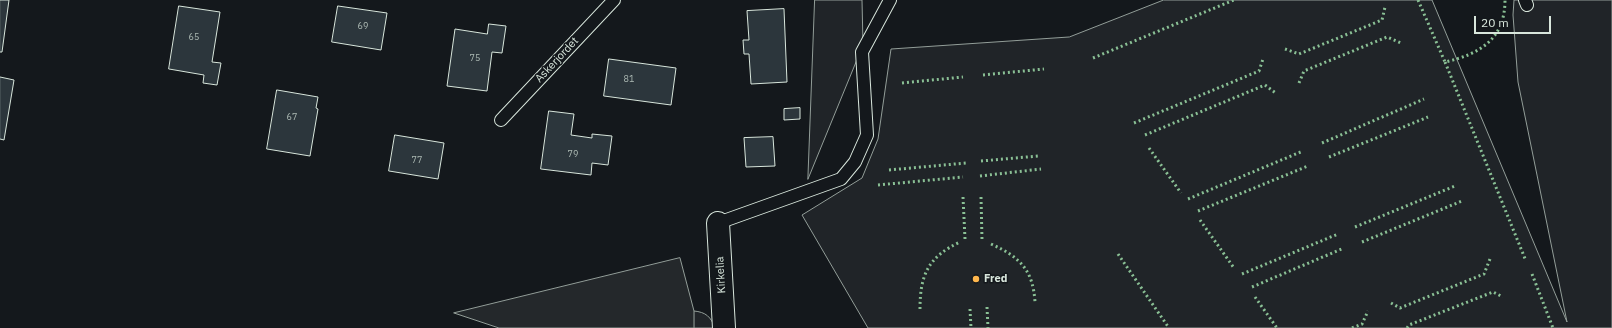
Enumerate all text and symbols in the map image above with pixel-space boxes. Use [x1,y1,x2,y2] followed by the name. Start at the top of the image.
[1476,8,1553,34] scale bar
[1481,15,1509,30] text: 20 m
[358,21,368,31] house number: 69
[189,32,199,42] house number: 65
[533,35,581,85] street label: Askerjordet
[470,53,480,63] house number: 75
[624,74,634,84] house number: 81
[287,112,297,122] house number: 67
[568,149,578,159] house number: 79
[412,155,422,165] house number: 77
[713,256,729,294] street label: Kirkelia
[984,272,1007,286] place label: Fred
[971,274,981,284] marker: Fred

